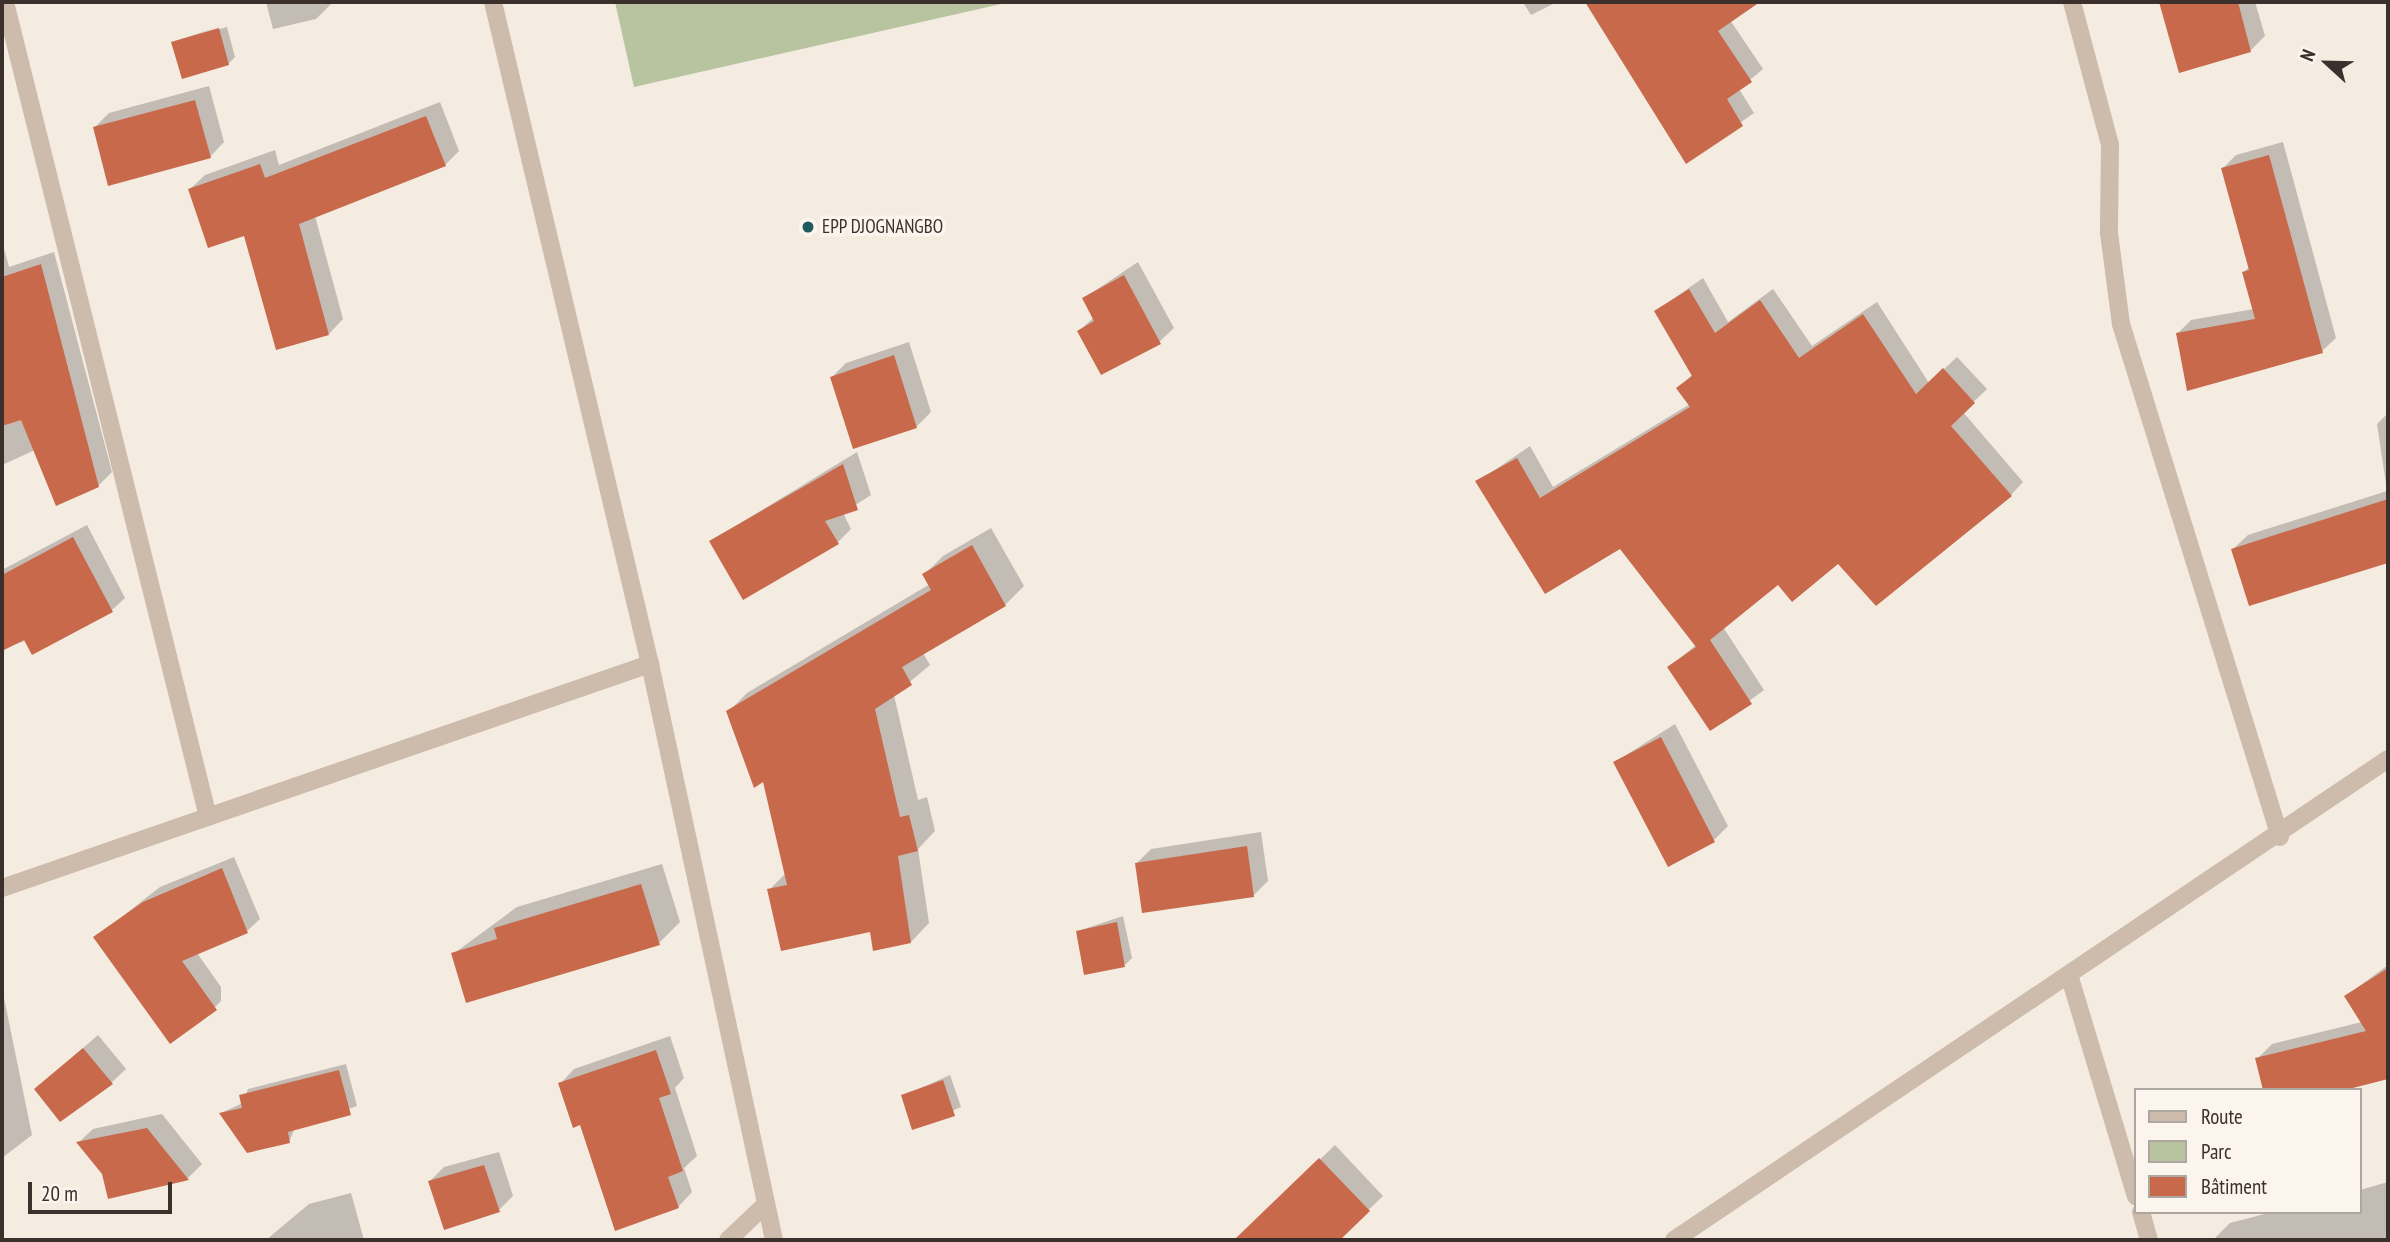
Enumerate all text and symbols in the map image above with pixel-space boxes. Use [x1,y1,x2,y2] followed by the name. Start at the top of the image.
[2292,28,2362,98] north arrow
[2294,46,2321,64] text: N
[822,216,944,238] place label: EPP DJOGNANGBO
[800,219,816,235] marker: EPP DJOGNANGBO
[2134,1088,2362,1214] legend
[2201,1103,2243,1130] text: Route
[2201,1138,2232,1165] text: Parc
[32,1168,175,1212] scale bar
[2201,1173,2267,1200] text: Bâtiment
[41,1180,78,1207] text: 20 m

